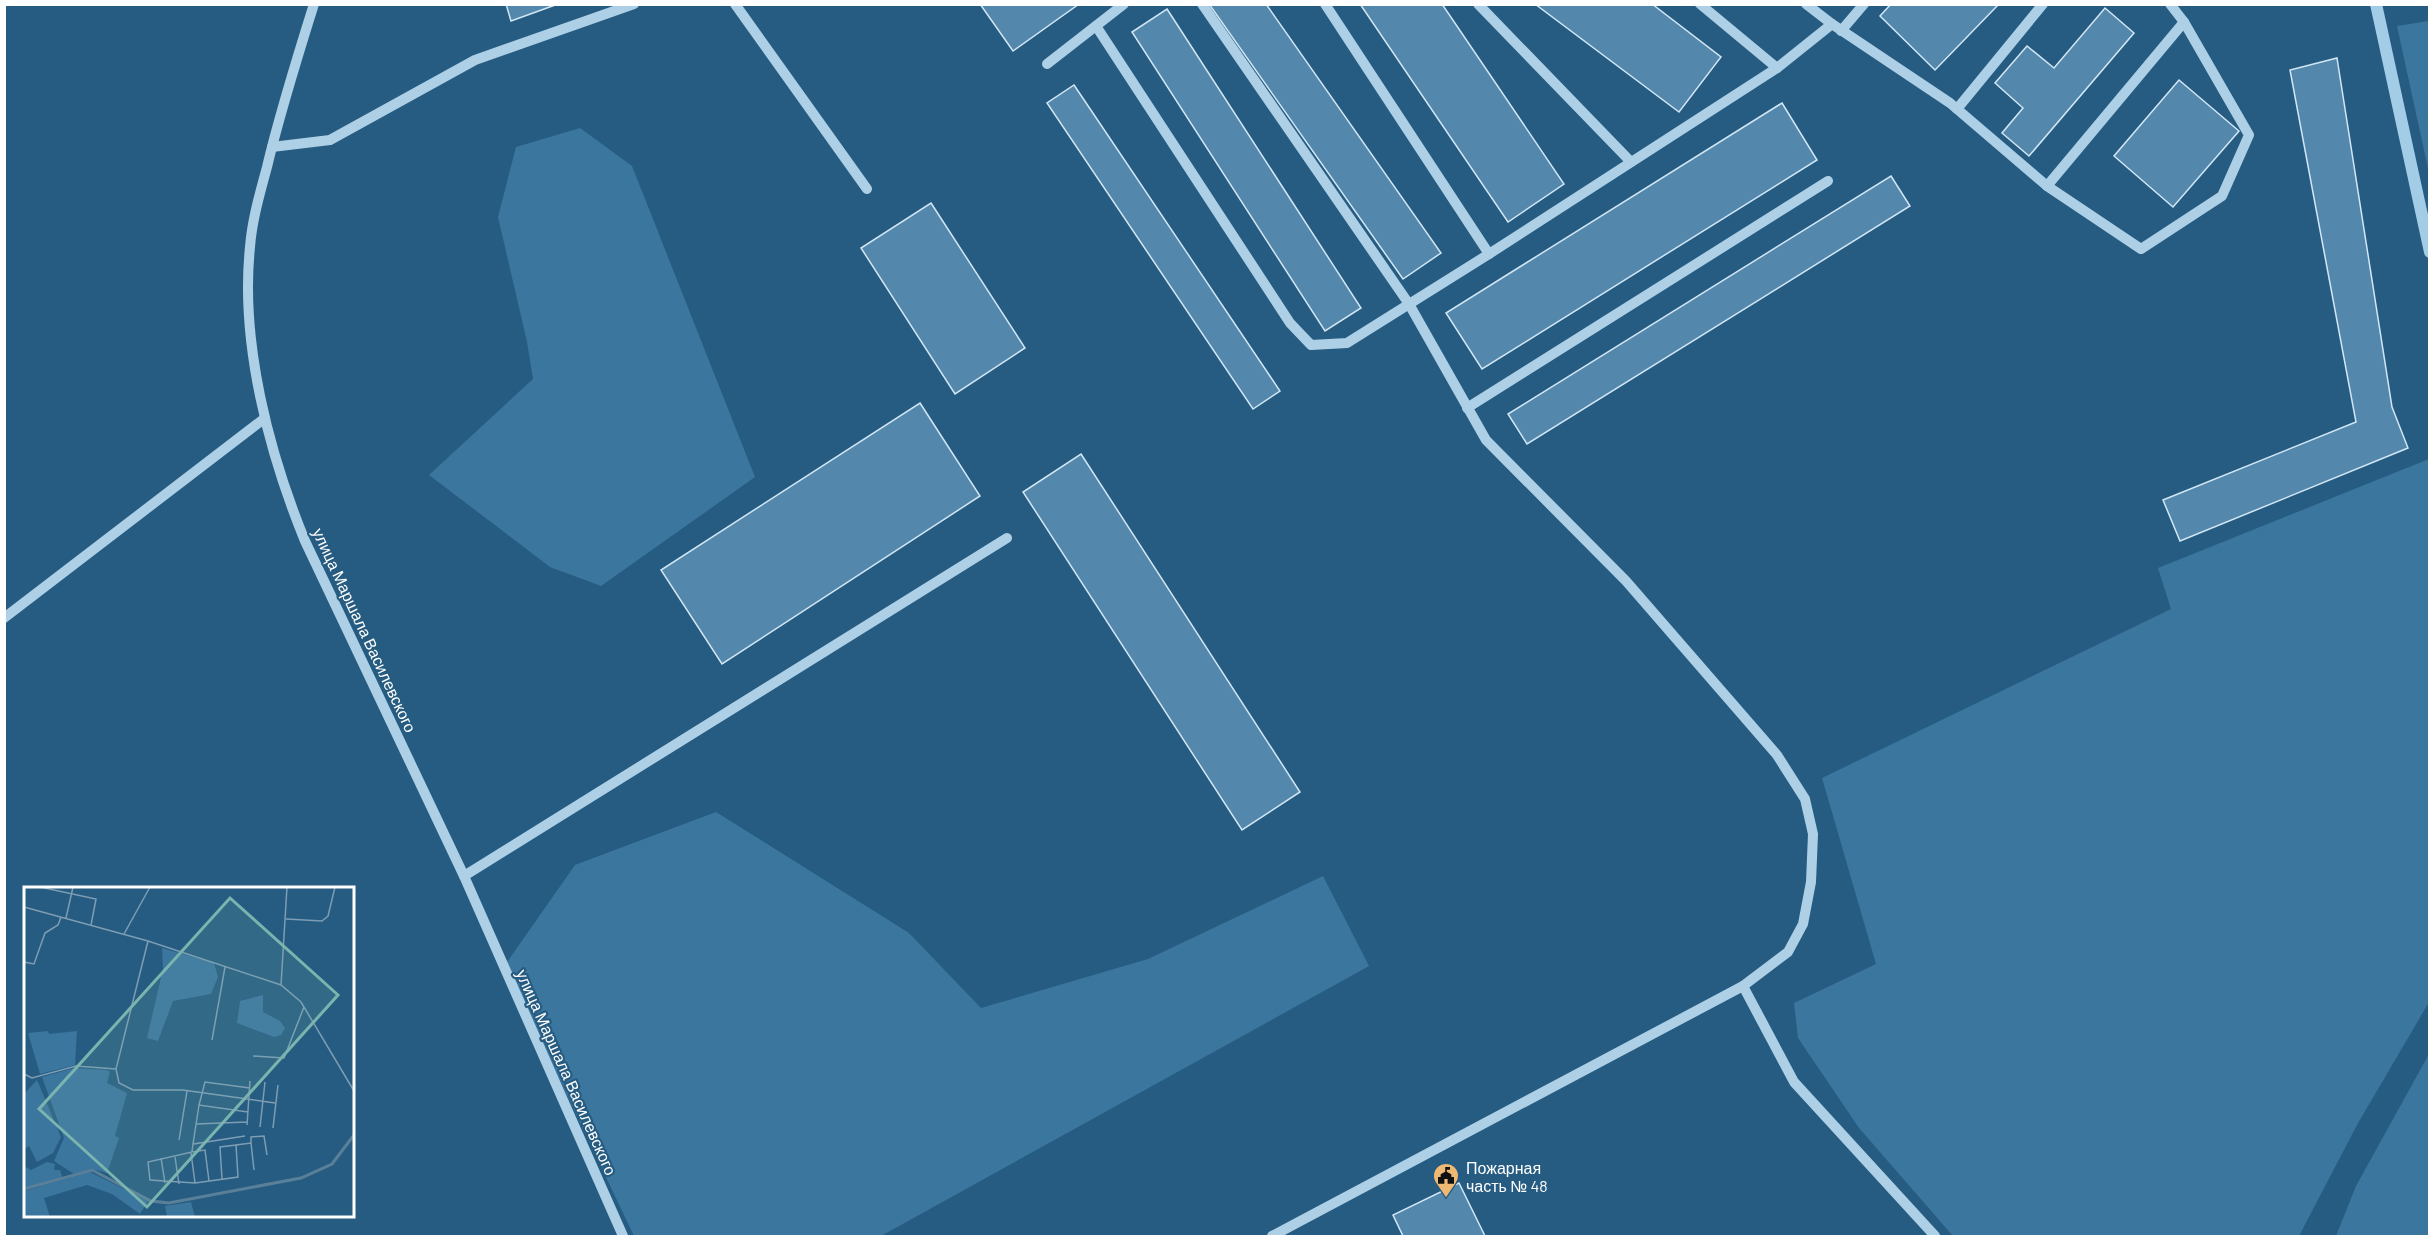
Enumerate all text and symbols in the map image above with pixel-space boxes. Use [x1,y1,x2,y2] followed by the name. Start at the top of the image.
[309,525,421,735] street label: улица Маршала Василевского
[24,887,354,1217] inset map
[513,966,621,1178] street label: улица Маршала Василевского
[1466,1158,1548,1195] place label: Пожарная часть № 48
[1431,1161,1461,1199] public building icon: Пожарная часть № 48

